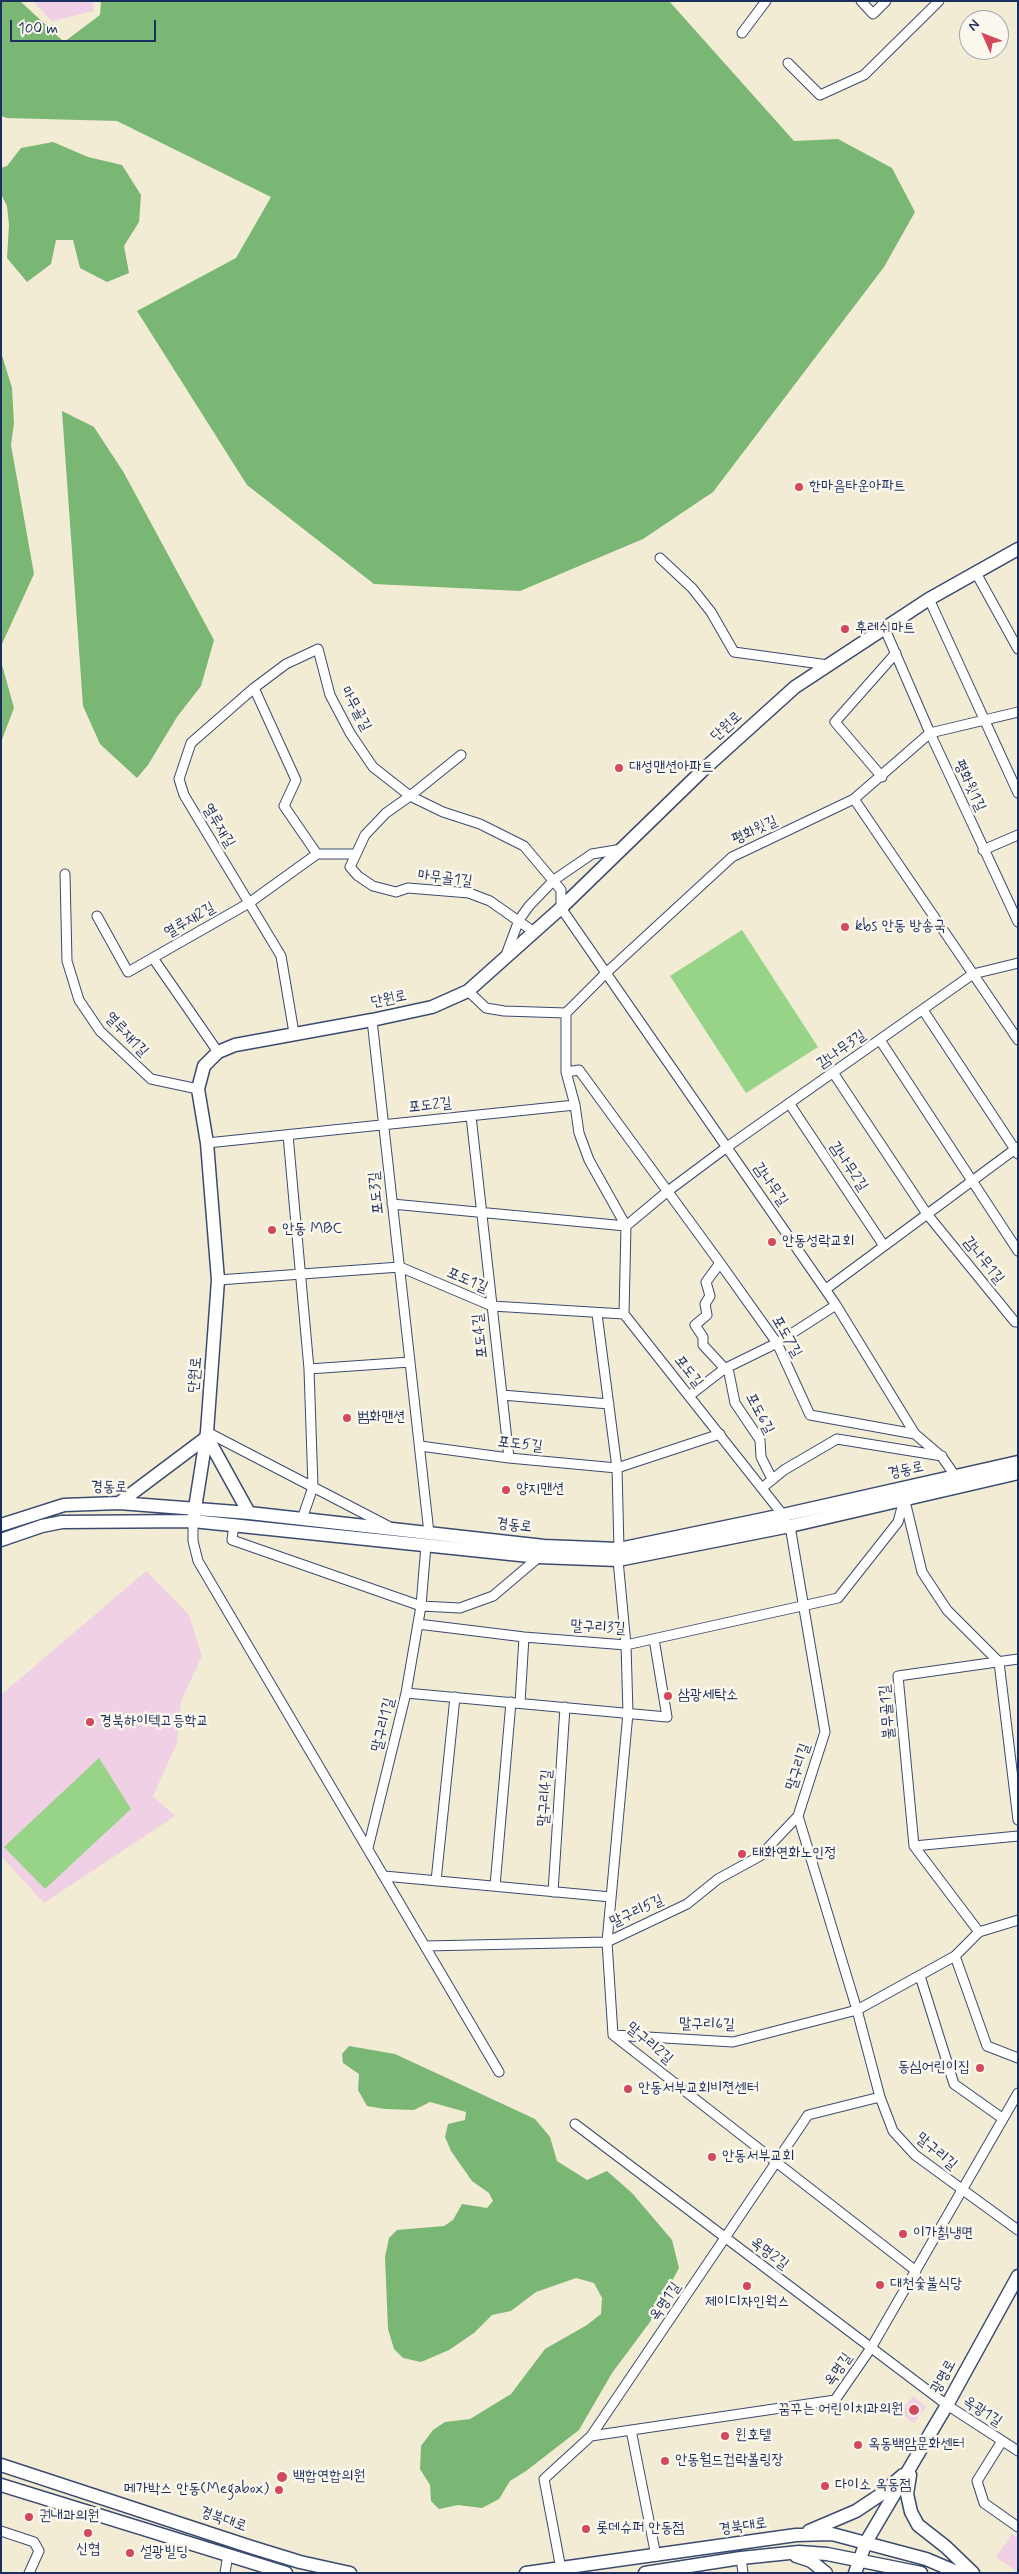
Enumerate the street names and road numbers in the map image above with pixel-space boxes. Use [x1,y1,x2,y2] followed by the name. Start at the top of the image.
[336,683,374,735] street label: 마무골길
[708,708,746,746] street label: 단원로
[949,757,989,815] street label: 평화윗1길
[198,801,238,851] street label: 열루재길
[729,813,781,849] street label: 평화윗길
[417,867,473,891] street label: 마무골1길
[161,899,219,943] street label: 열루재2길
[369,987,409,1013] street label: 단원로
[100,1009,152,1061] street label: 열루재1길
[814,1027,870,1073] street label: 감나무3길
[407,1095,453,1117] street label: 포도2길
[825,1139,871,1195] street label: 감나무2길
[749,1160,791,1210] street label: 감나무길
[366,1171,388,1215] street label: 포도3길
[959,1234,1007,1288] street label: 감나무1길
[444,1264,490,1298] street label: 포도1길
[470,1313,492,1359] street label: 포도4길
[767,1313,805,1361] street label: 포도7길
[670,1352,706,1392] street label: 포도길
[185,1356,207,1394] street label: 단원로
[741,1390,777,1438] street label: 포도6길
[497,1434,543,1456] street label: 포도5길
[886,1458,926,1484] street label: 경동로
[91,1479,127,1497] street label: 경동로
[495,1515,533,1537] street label: 경동로
[570,1618,626,1638] street label: 말구리3길
[877,1684,899,1740] street label: 불무골1길
[369,1696,399,1754] street label: 말구리1길
[783,1741,815,1793] street label: 말구리길
[535,1769,557,1827] street label: 말구리4길
[607,1892,667,1932] street label: 말구리5길
[679,2016,735,2034] street label: 말구리6길
[622,2019,676,2069] street label: 말구리2길
[912,2130,960,2174] street label: 말구리길
[746,2234,792,2274] street label: 옥명2길
[647,2279,685,2325] street label: 옥명1길
[821,2350,857,2390] street label: 옥명길
[927,2357,961,2397] street label: 광명로
[959,2393,1005,2431] street label: 옥광1길
[197,2504,249,2536] street label: 경북대로
[718,2515,768,2539] street label: 경북대로

